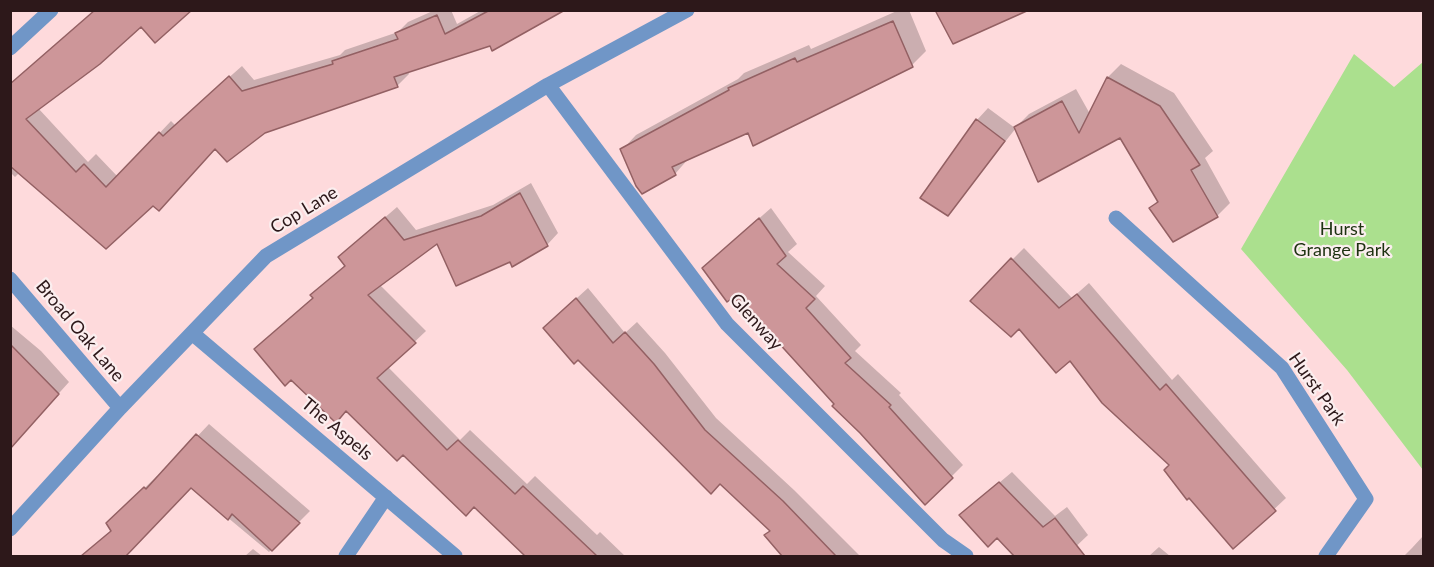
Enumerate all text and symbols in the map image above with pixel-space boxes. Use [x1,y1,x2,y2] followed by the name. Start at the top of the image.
[267,182,341,238] street label: Cop Lane
[1294,218,1390,260] park label: Hurst Grange Park
[31,276,129,386] street label: Broad Oak Lane
[725,289,787,355] street label: Glenway
[1284,348,1350,430] street label: Hurst Park
[297,393,377,465] street label: The Aspels

